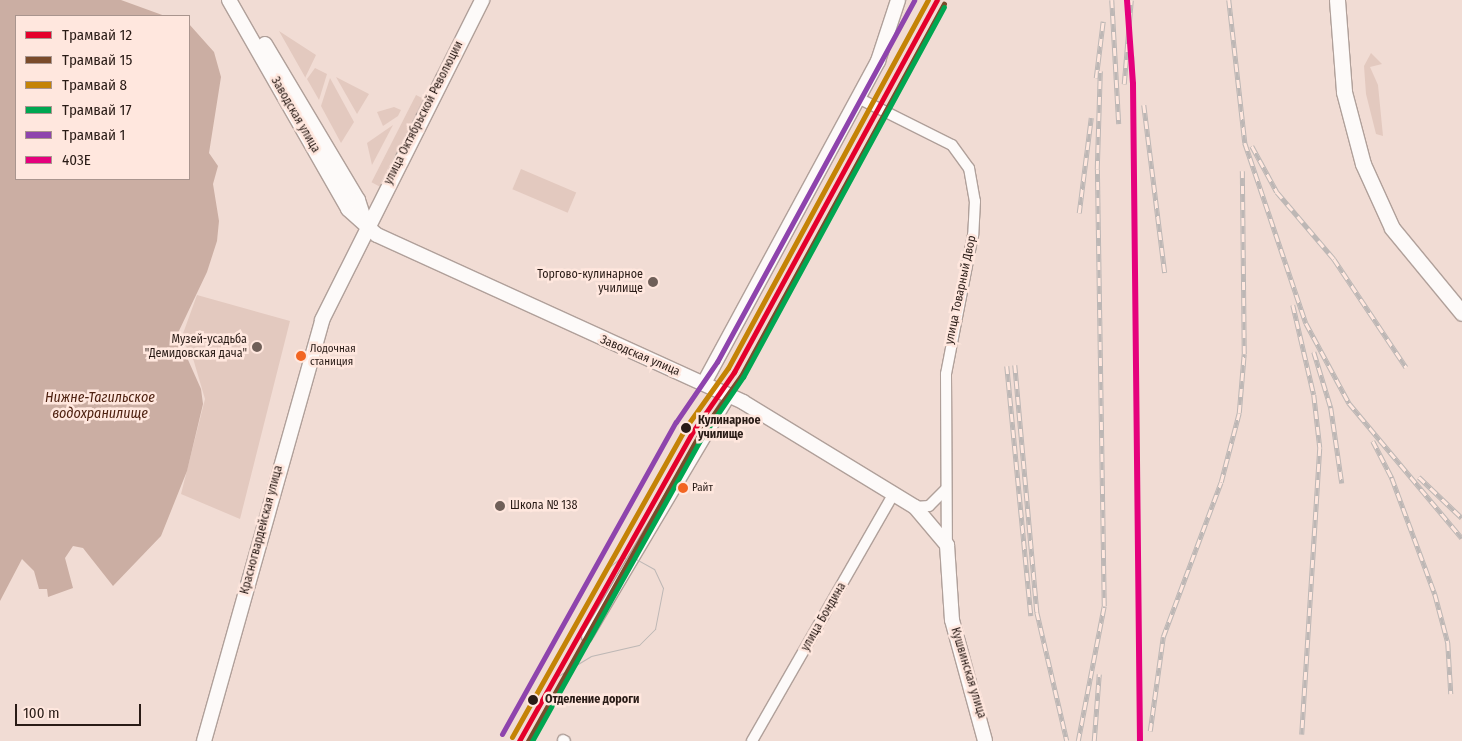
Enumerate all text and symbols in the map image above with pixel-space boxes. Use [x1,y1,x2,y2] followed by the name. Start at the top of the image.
[15,15,190,180] legend
[62,26,132,44] text: Трамвай 12
[382,39,466,187] street label: улица Октябрьской Революции
[62,51,132,69] text: Трамвай 15
[267,75,323,155] street label: Заводская улица
[62,76,127,94] text: Трамвай 8
[62,101,132,119] text: Трамвай 17
[62,126,125,144] text: Трамвай 1
[62,151,91,169] text: 403Е
[942,234,980,346] street label: улица Товарный Двор
[537,268,643,296] place label: Торгово-кулинарное училище
[647,276,659,288] marker: Торгово-кулинарное училище
[145,333,247,361] place label: Музей-усадьба "Демидовская дача"
[598,333,682,379] street label: Заводская улица
[251,341,263,353] marker: Музей-усадьба "Демидовская дача"
[310,343,356,369] place label: Лодочная станиция
[296,351,306,361] marker: Лодочная станиция
[45,390,155,422] water label: Нижне-Тагильское водохранилище
[698,414,760,442] place label: Кулинарное училище
[678,420,694,436] marker: Кулинарное училище
[238,464,286,596] street label: Красногвардейская улица
[692,481,713,495] place label: Райт
[678,483,688,493] marker: Райт
[510,499,577,513] place label: Школа № 138
[494,500,506,512] marker: Школа № 138
[799,580,849,654] street label: улица Бондина
[947,626,989,720] street label: Кушвинская улица
[525,692,541,708] marker: Отделение дороги
[545,693,639,707] place label: Отделение дороги
[18,694,144,726] scale bar
[23,704,60,722] text: 100 m

